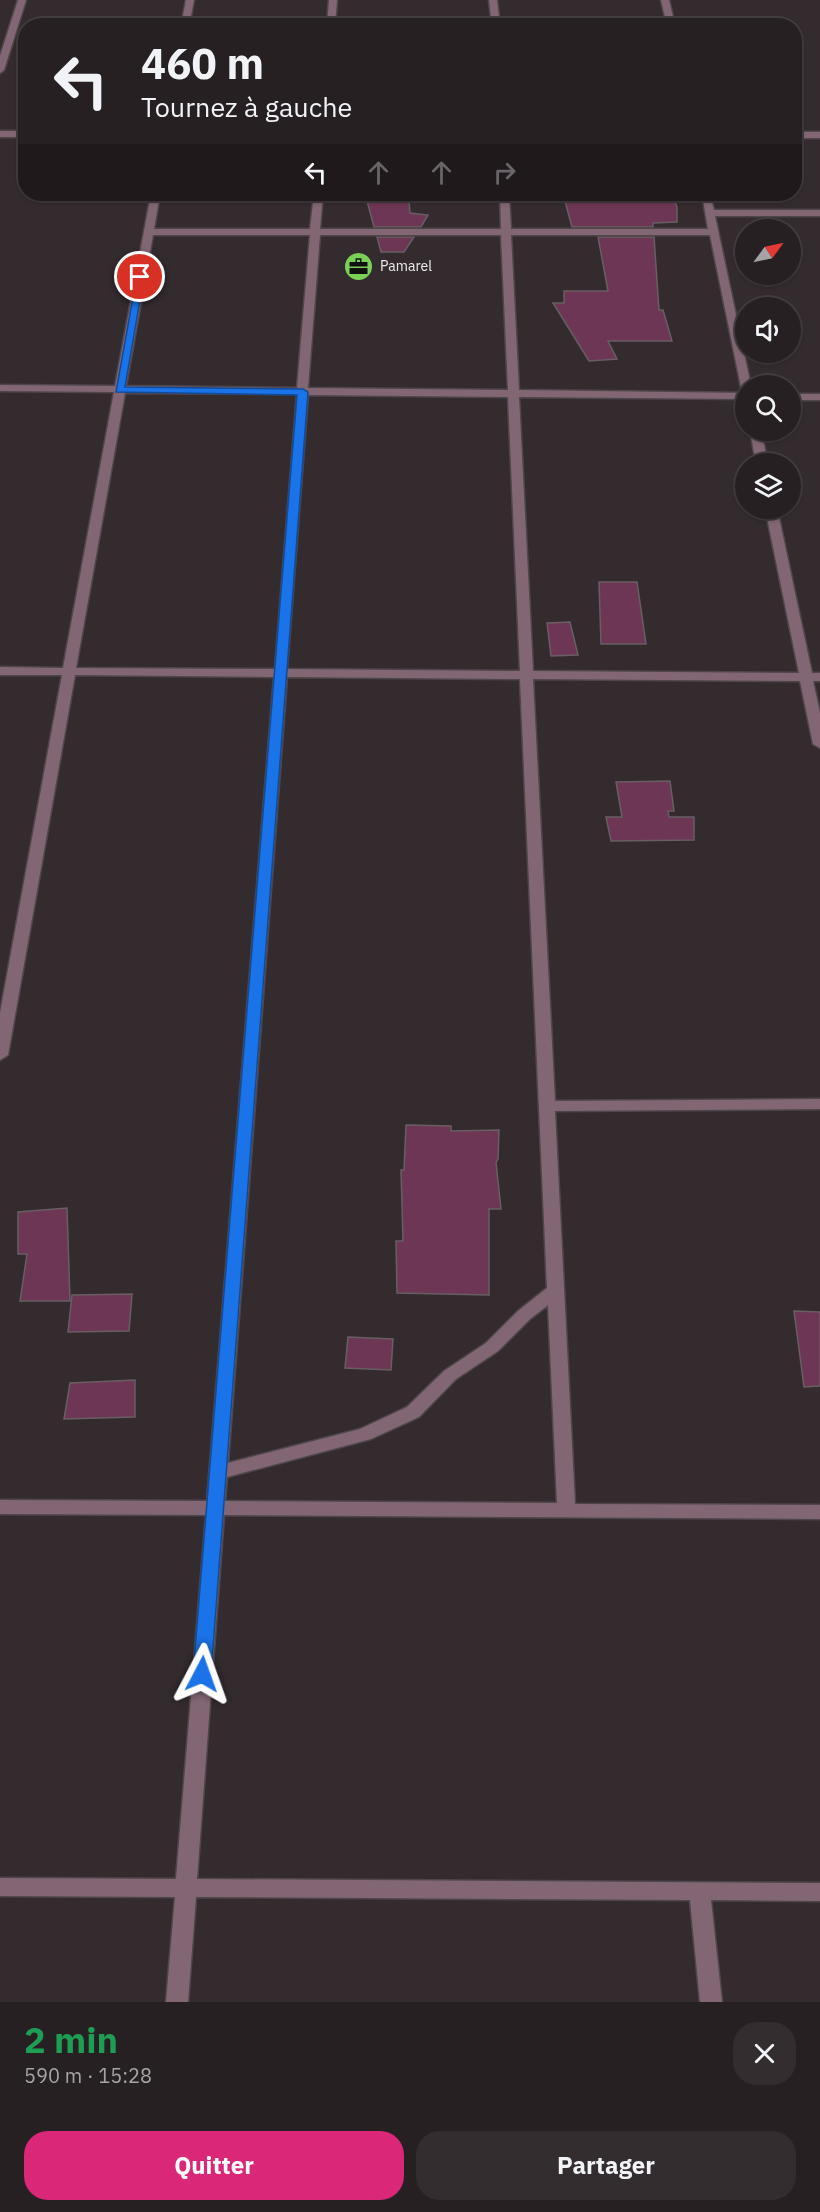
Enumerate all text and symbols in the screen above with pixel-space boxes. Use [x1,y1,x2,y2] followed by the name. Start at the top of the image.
[141,36,264,91] text: 460 m
[42,42,120,120] icon: left
[141,89,352,124] text: Tournez à gauche
[299,156,332,189] icon: left
[362,156,395,189] icon: ahead
[425,156,458,189] icon: ahead
[488,156,521,189] icon: right
[735,219,801,285] north arrow
[735,219,801,519] map controls
[343,250,375,282] office icon: Pamarel
[114,251,165,302] pin
[380,257,432,275] place label: Pamarel
[123,260,156,293] icon: arrive
[735,297,801,363] button: sound
[735,375,801,441] button: search
[735,453,801,519] button: layers
[170,1642,234,1706] position arrow
[24,2016,118,2063] text: 2 min
[733,2022,796,2085] button: close
[24,2062,152,2089] text: 590 m · 15:28
[24,2131,404,2200] button: Quitter
[416,2131,796,2200] button: Partager

